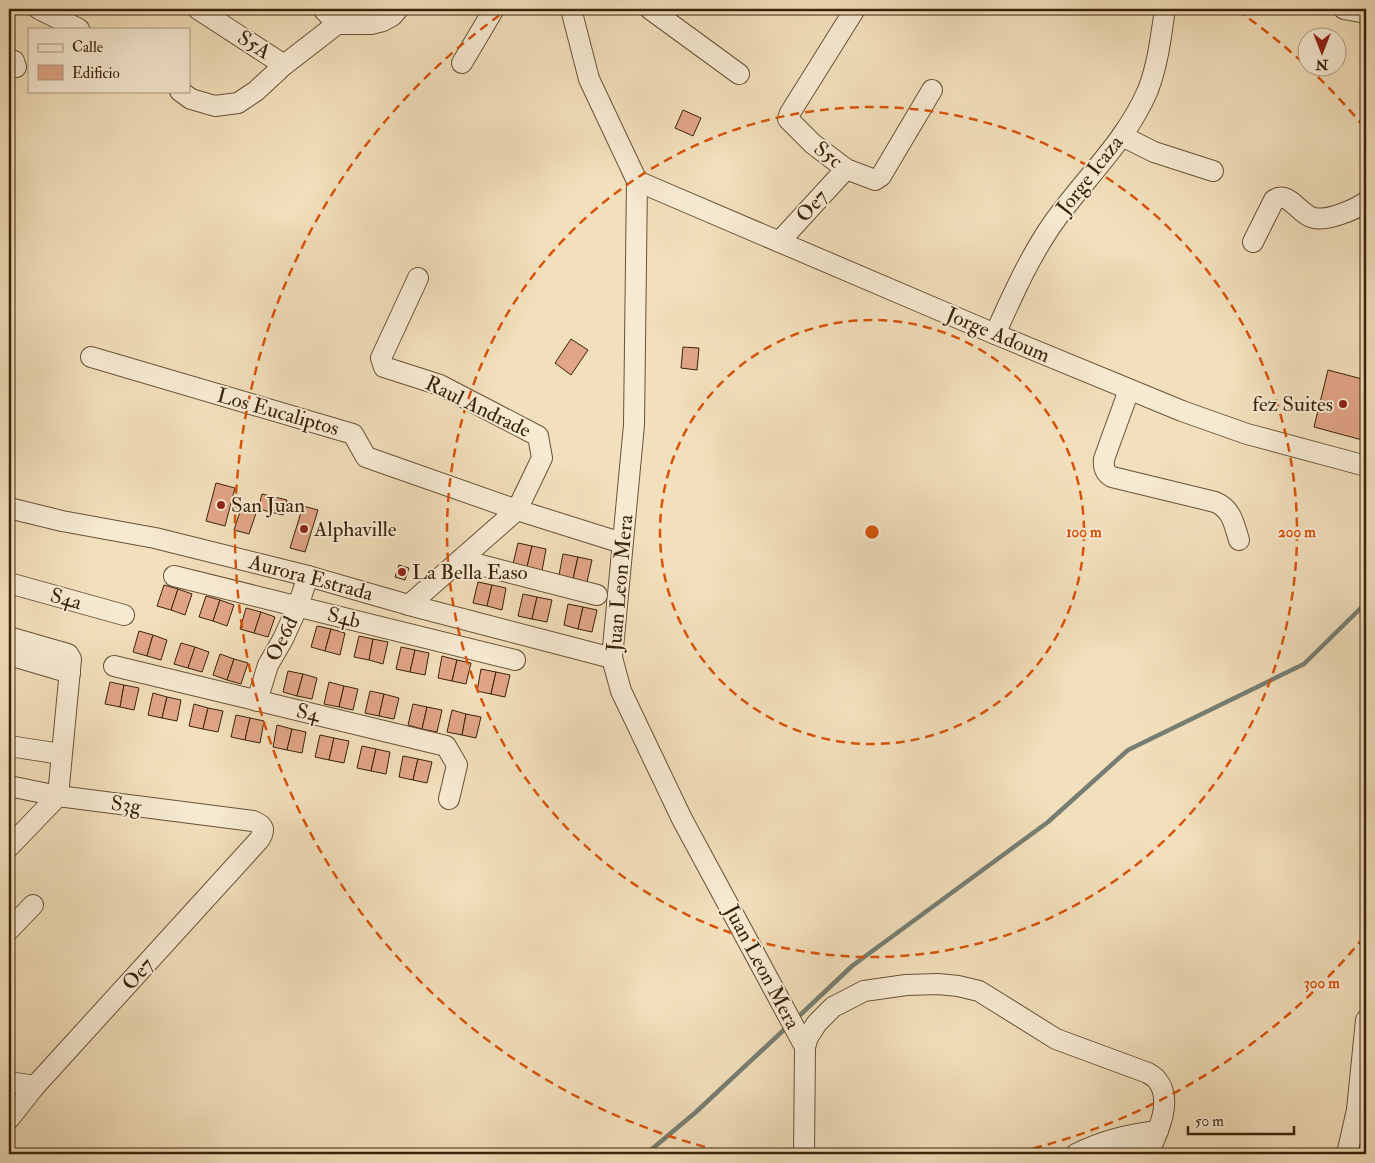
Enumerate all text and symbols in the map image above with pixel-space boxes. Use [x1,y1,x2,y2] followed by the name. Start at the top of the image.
[232,24,276,66] street label: S5A
[28,28,190,92] legend
[1298,28,1348,78] north arrow
[72,38,103,57] text: Calle
[1315,56,1329,73] text: N
[72,64,120,83] text: Edificio
[1050,130,1130,221] street label: Jorge Icaza
[808,135,848,175] street label: S5c
[790,184,834,228] street label: Oe7
[941,301,1054,369] street label: Jorge Adoum
[421,370,536,444] street label: Raul Andrade
[214,382,342,442] street label: Los Eucaliptos
[1252,391,1333,418] place label: fez Suites
[1337,398,1349,410] marker: fez Suites
[231,492,305,519] place label: San Juan
[215,499,227,511] marker: San Juan
[600,513,639,654] street label: Juan Leon Mera
[313,516,397,543] place label: Alphaville
[298,523,310,535] marker: Alphaville
[863,523,881,541] centre of rings
[1066,523,1102,542] text: 100 m
[1278,523,1316,542] text: 200 m
[245,548,376,608] street label: Aurora Estrada
[412,559,528,586] place label: La Bella Easo
[396,566,408,578] marker: La Bella Easo
[47,582,85,616] street label: S4a
[325,601,363,635] street label: S4b
[260,611,305,666] street label: Oe6d
[294,697,324,729] street label: S4
[109,790,143,820] street label: S3g
[717,899,806,1034] street label: Juan Leon Mera
[116,952,160,996] street label: Oe7
[1304,974,1340,993] text: 300 m
[1188,1103,1294,1135] scale bar
[1195,1112,1224,1131] text: 50 m

